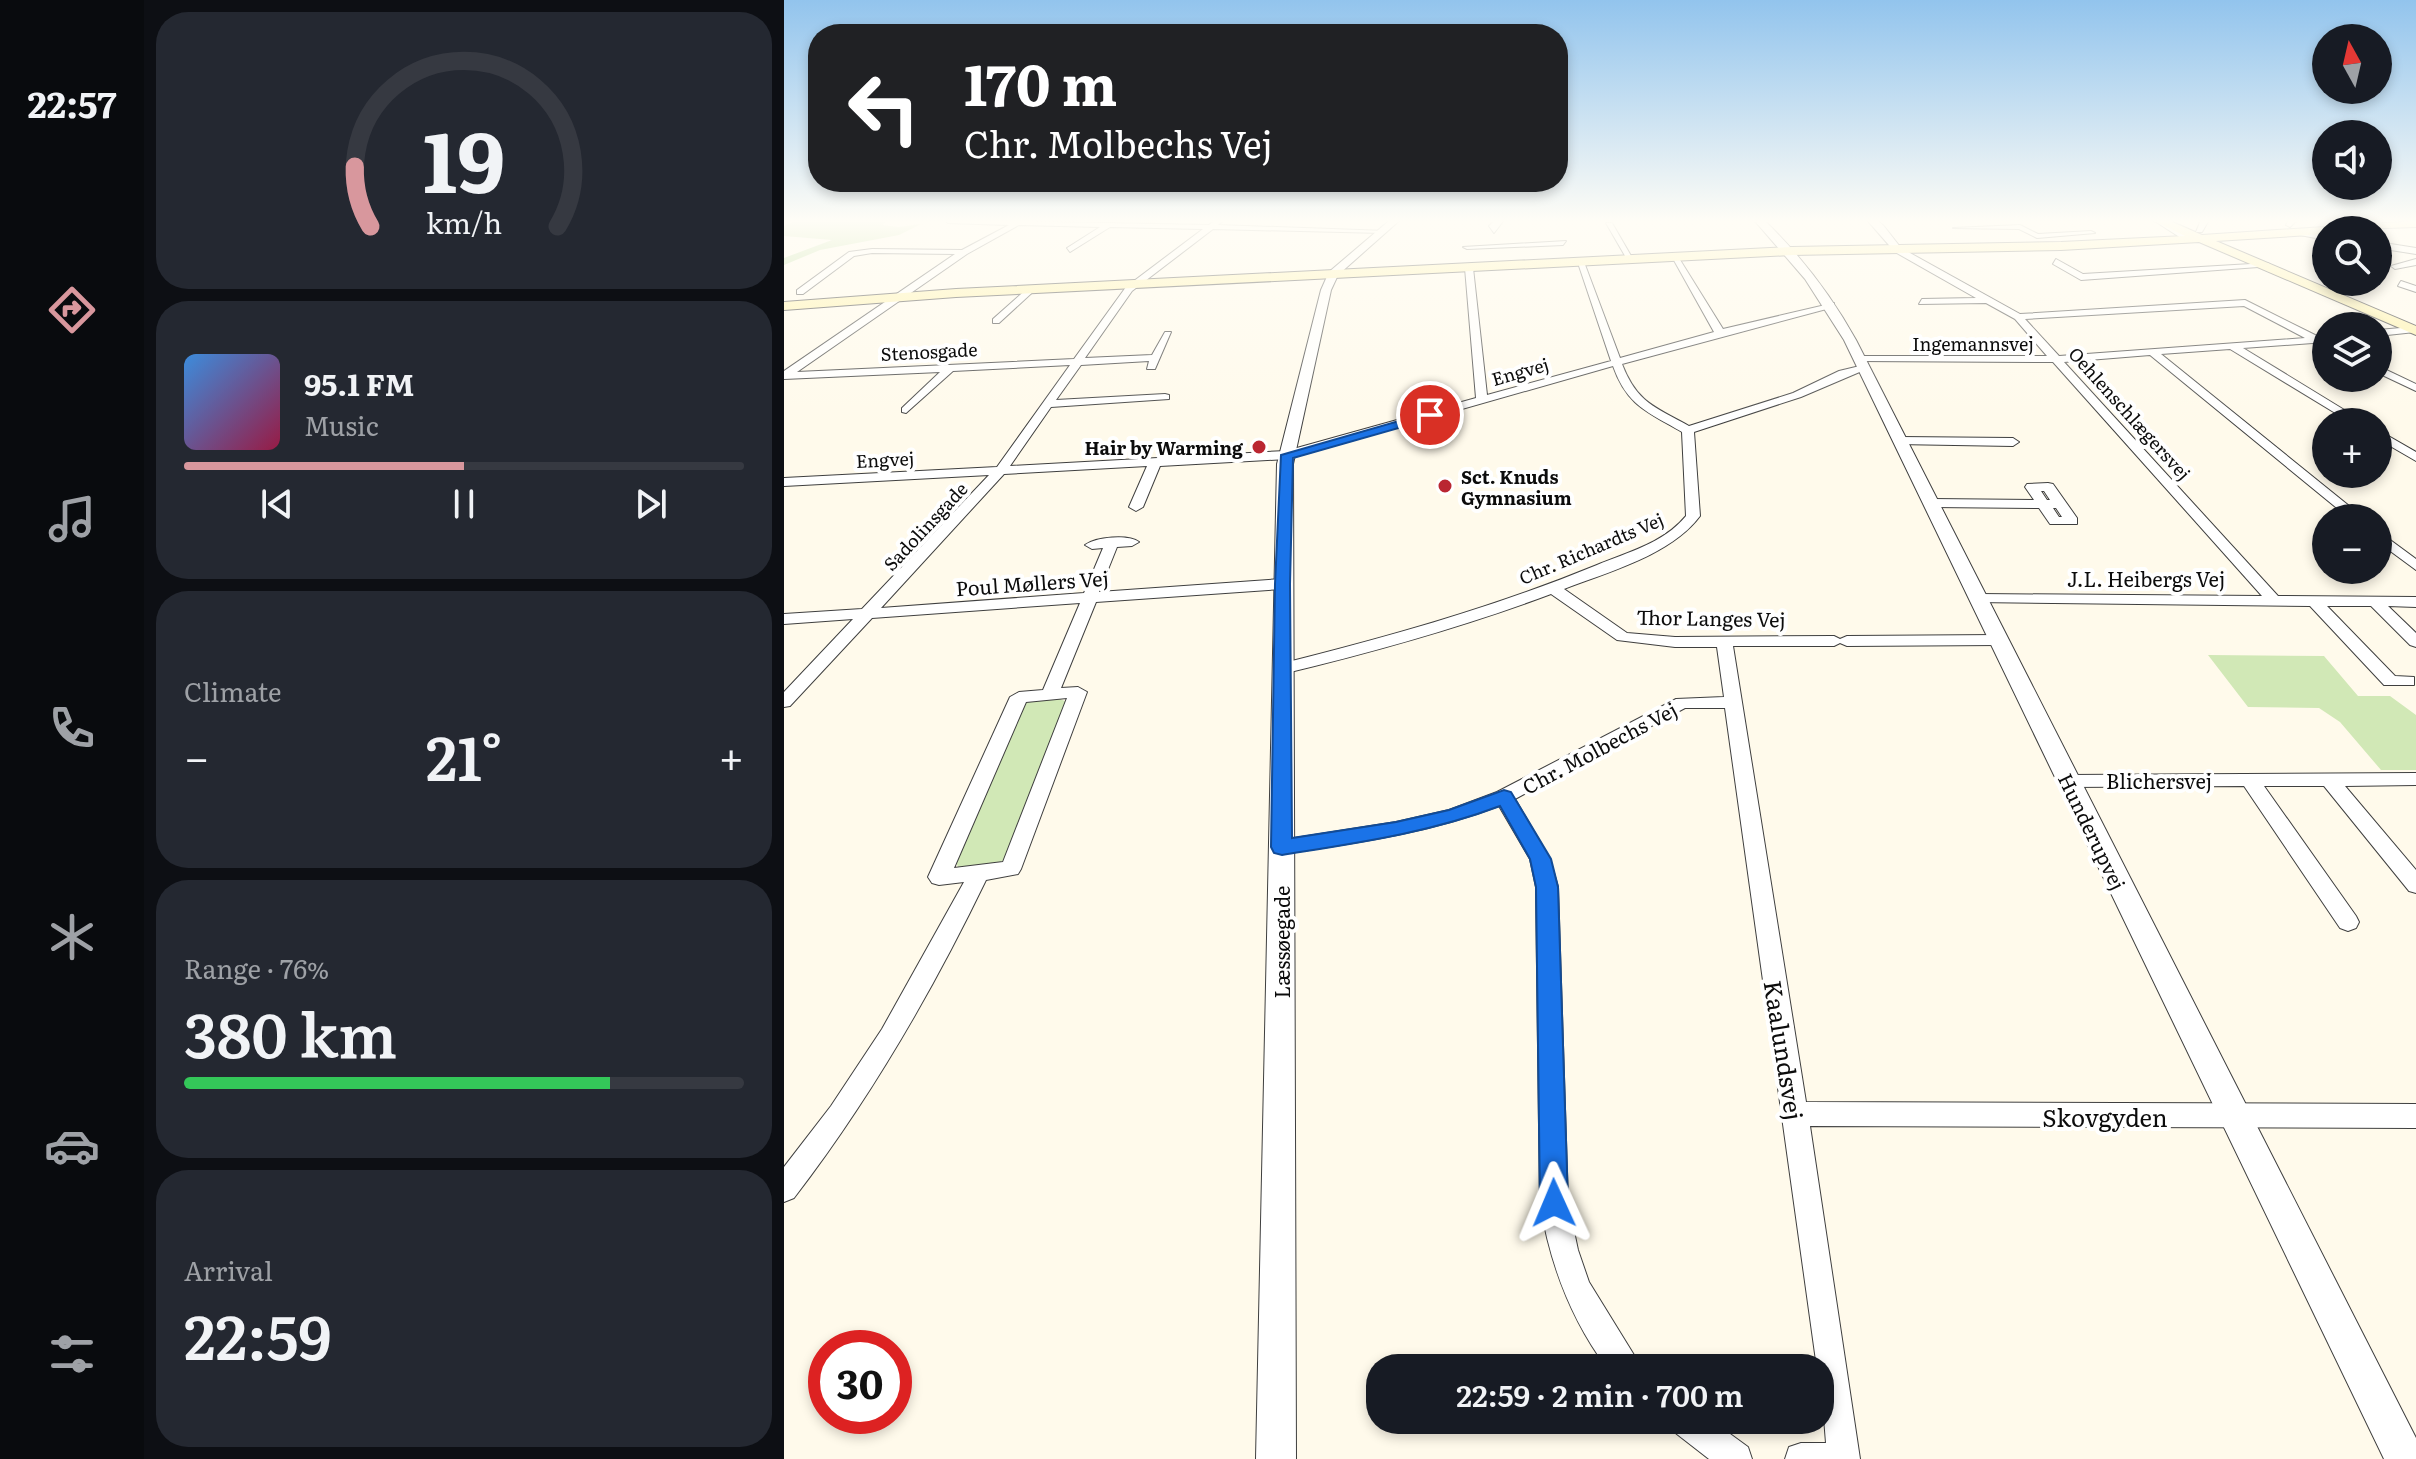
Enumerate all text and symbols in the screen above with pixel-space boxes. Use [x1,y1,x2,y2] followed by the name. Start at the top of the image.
[2312,24,2392,104] north arrow
[2312,24,2392,584] map controls
[964,40,1117,123] text: 170 m
[832,56,936,160] icon: left
[28,76,116,129] text: 22:57
[423,94,505,218] text: 19
[964,116,1273,169] text: Chr. Molbechs Vej
[2312,120,2392,200] button: sound
[426,200,502,243] text: km/h
[2312,216,2392,296] button: search
[44,282,100,338] icon: directions
[2312,312,2392,392] button: layers
[1912,330,2034,357] street label: Ingemannsvej
[880,335,978,367] street label: Stenosgade
[2063,340,2197,486] street label: Oehlenschlægersvej
[1488,350,1552,392] street label: Engvej
[304,361,414,405] text: 95.1 FM
[1396,381,1464,449] pin
[1408,393,1452,437] icon: arrive
[304,405,379,444] text: Music
[2312,408,2392,488] button: +
[1084,434,1244,461] place label: Hair by Warming
[1250,438,1268,456] marker: Hair by Warming
[855,444,915,474] street label: Engvej
[1461,463,1572,511] place label: Sct. Knuds Gymnasium
[877,476,973,576] street label: Sadolinsgade
[1436,477,1454,495] marker: Sct. Knuds Gymnasium
[255,482,299,526] icon: previous
[442,482,486,526] icon: pause
[629,482,673,526] icon: next
[44,491,100,547] icon: music
[2312,504,2392,584] button: −
[1514,505,1668,591] street label: Chr. Richardts Vej
[954,562,1110,602] street label: Poul Møllers Vej
[2067,563,2225,593] street label: J.L. Heibergs Vej
[1636,601,1786,633] street label: Thor Langes Vej
[184,671,282,710] text: Climate
[1516,693,1682,801] street label: Chr. Molbechs Vej
[44,700,100,756] icon: phone
[426,710,502,799] text: 21°
[184,722,210,788] text: −
[718,722,744,788] text: +
[2106,765,2212,795] street label: Blichersvej
[2052,768,2134,894] street label: Hunderupvej
[1266,886,1296,998] street label: Læssøegade
[44,909,100,965] icon: climate
[184,948,329,987] text: Range · 76%
[1757,978,1813,1122] street label: Kaalundsvej
[184,987,397,1076] text: 380 km
[2042,1099,2168,1134] street label: Skovgyden
[44,1118,100,1174] icon: car
[1512,1161,1596,1245] position arrow
[184,1250,273,1289] text: Arrival
[184,1289,331,1378] text: 22:59
[44,1326,100,1382] icon: filters
[808,1330,912,1434] speed limit sign: 30
[1456,1372,1744,1416] text: 22:59 · 2 min · 700 m

